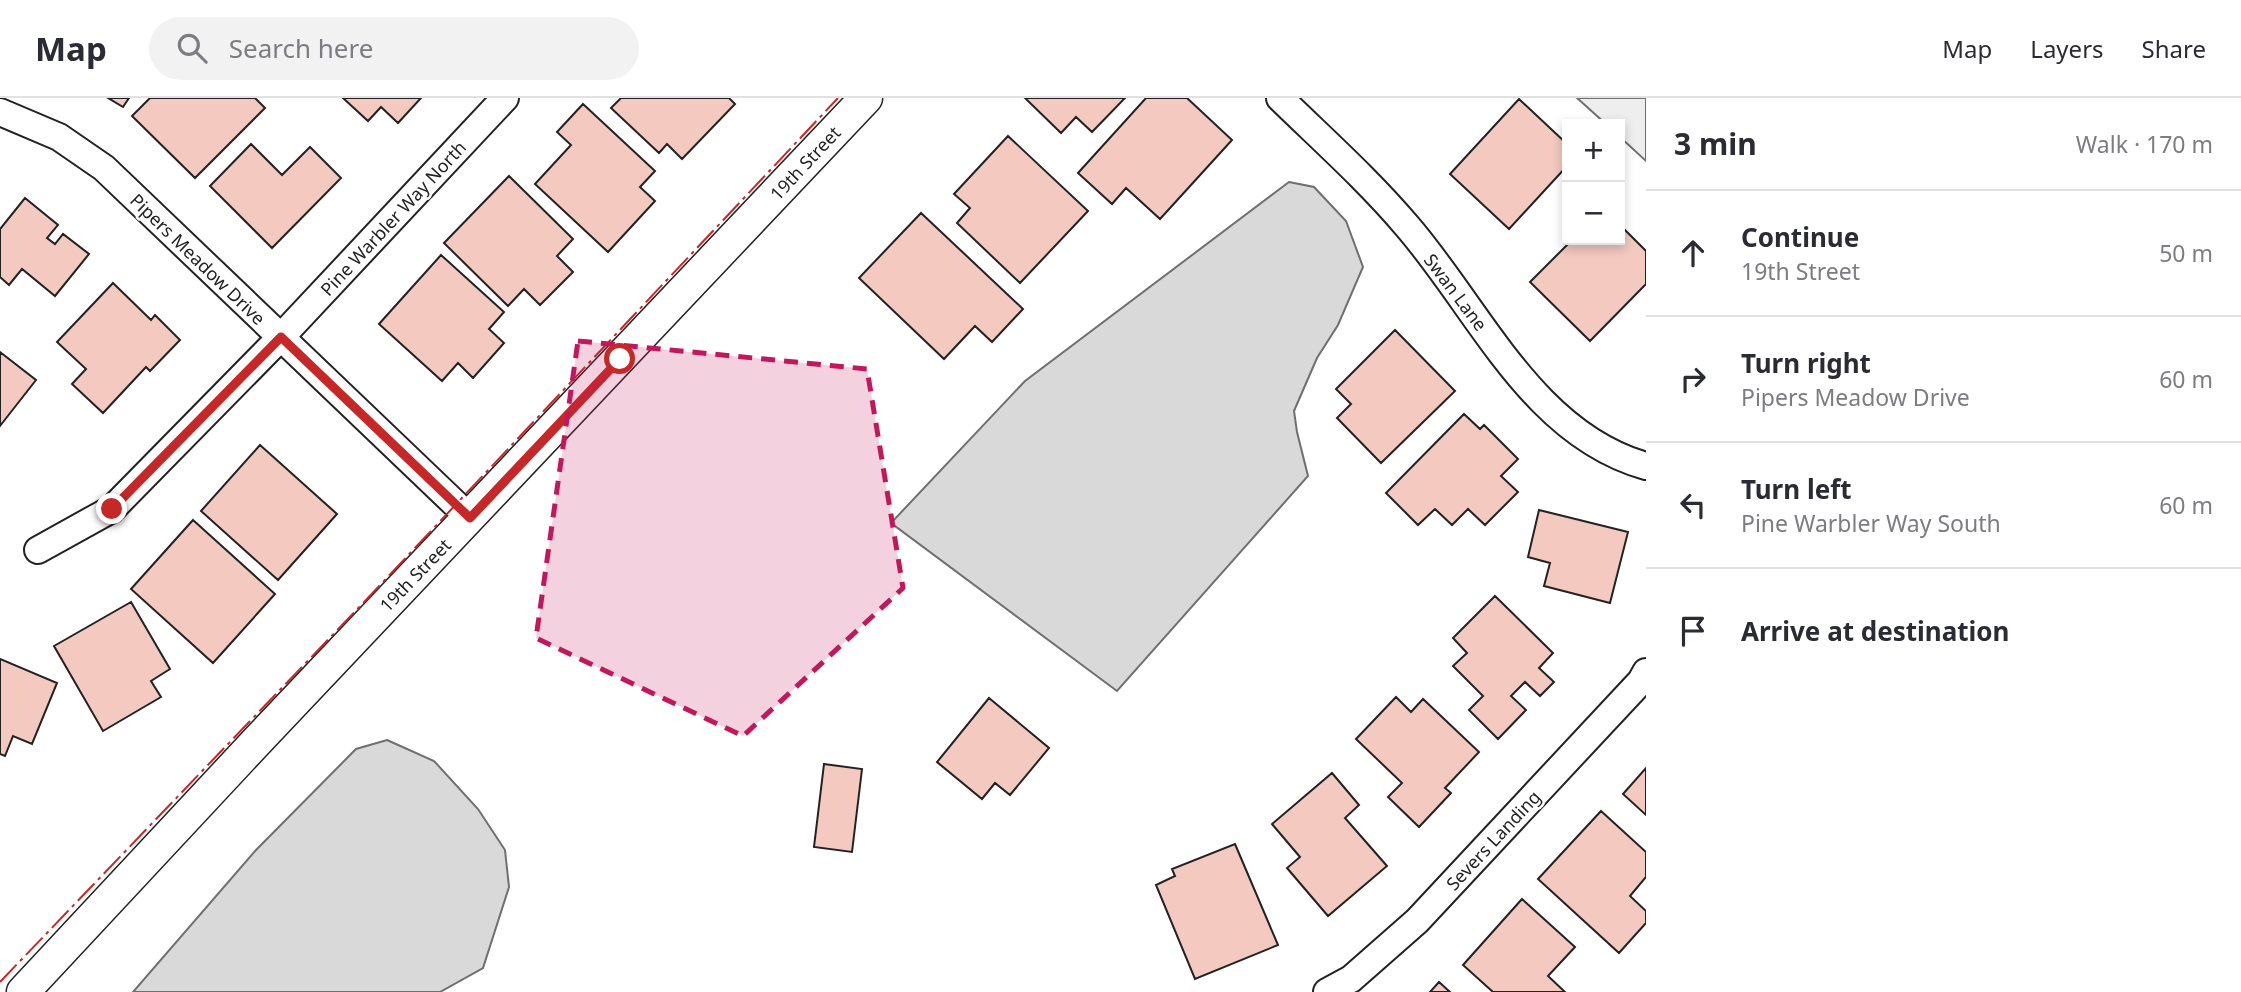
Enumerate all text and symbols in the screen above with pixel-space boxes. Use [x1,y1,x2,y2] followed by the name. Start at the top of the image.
[149,17,639,80] search box
[35,26,107,71] text: Map
[173,29,211,67] icon: search
[229,30,373,66] text: Search here
[1942,32,1992,65] text: Map
[2030,32,2104,65] text: Layers
[2142,32,2206,65] text: Share
[1562,119,1625,245] map controls
[1562,119,1625,182] button: +
[764,120,846,205] street label: 19th Street
[1674,123,1757,164] text: 3 min
[2076,128,2213,160] text: Walk · 170 m
[315,135,471,301] street label: Pine Warbler Way North
[1562,182,1625,245] button: −
[125,188,271,330] street label: Pipers Meadow Drive
[1741,219,1859,255] text: Continue
[1674,234,1712,272] icon: ahead
[2159,237,2213,269] text: 50 m
[1419,249,1493,335] street label: Swan Lane
[1741,255,1860,287] text: 19th Street
[604,343,635,374] route start
[1741,345,1871,381] text: Turn right
[1674,360,1712,398] icon: right
[2159,363,2213,395] text: 60 m
[1741,381,1970,413] text: Pipers Meadow Drive
[1741,471,1852,507] text: Turn left
[1674,486,1712,524] icon: left
[2159,489,2213,521] text: 60 m
[96,493,127,524] route end
[1741,507,2001,539] text: Pine Warbler Way South
[374,533,456,617] street label: 19th Street
[1674,612,1712,650] icon: arrive
[1741,613,2010,649] text: Arrive at destination
[1440,785,1546,895] street label: Severs Landing

